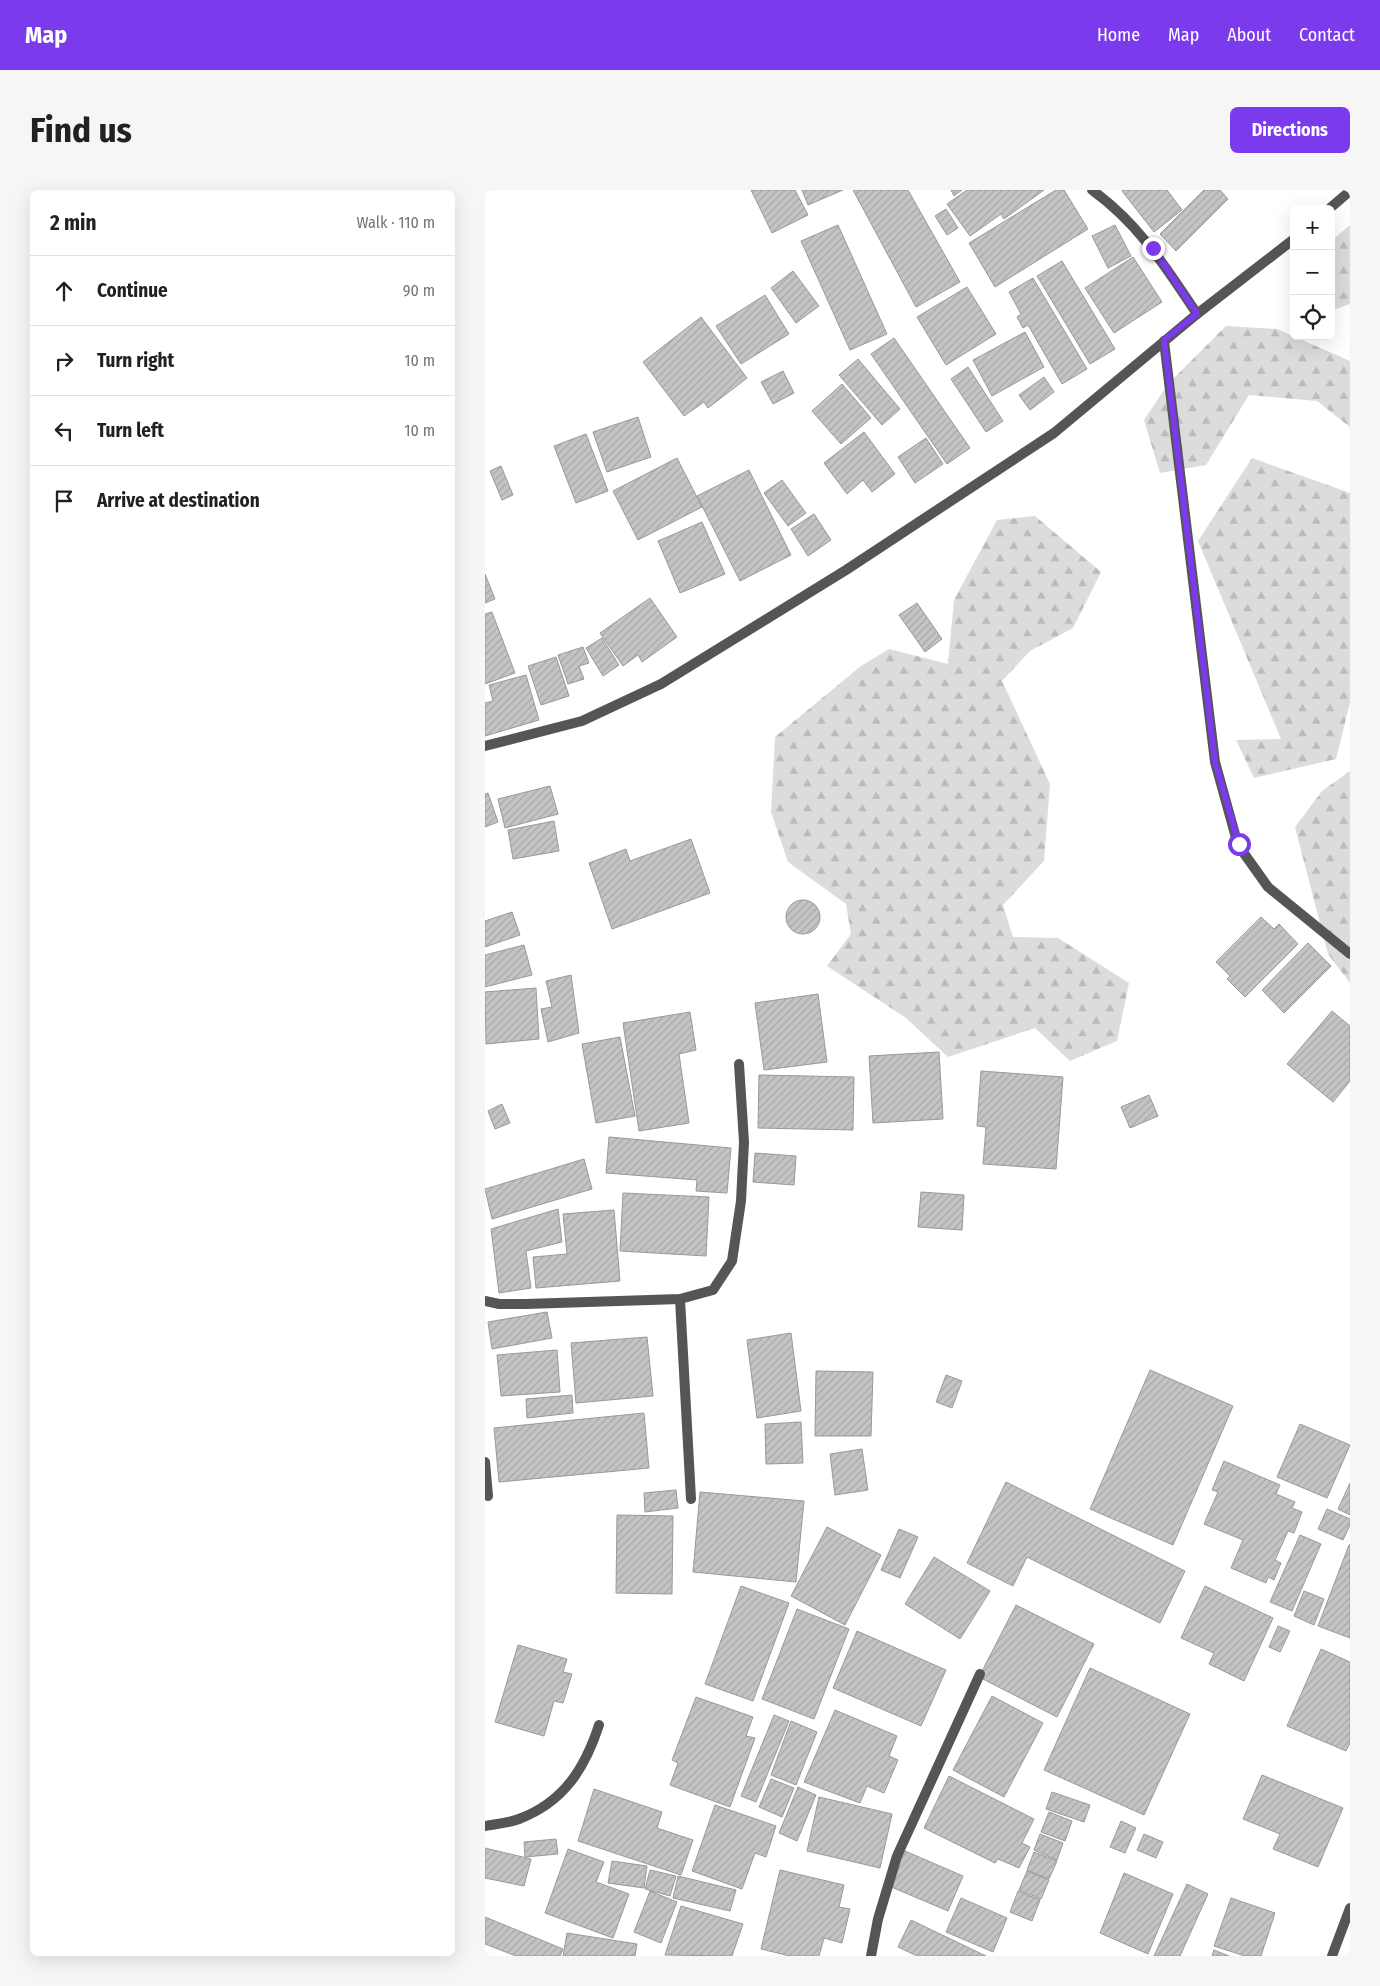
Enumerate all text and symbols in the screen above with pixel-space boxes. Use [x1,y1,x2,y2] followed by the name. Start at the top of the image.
[25,21,67,49] text: Map
[1097,24,1140,46] text: Home
[1168,24,1199,46] text: Map
[1227,24,1271,46] text: About
[1299,24,1355,46] text: Contact
[1230,107,1350,153] button: Directions
[30,109,132,151] text: Find us
[1290,205,1335,340] map controls
[1290,205,1335,250] button: +
[50,210,97,236] text: 2 min
[357,213,435,232] text: Walk · 110 m
[1142,237,1165,260] route end
[1290,250,1335,295] button: −
[50,277,78,305] icon: ahead
[97,279,168,302] text: Continue
[403,281,435,300] text: 90 m
[1290,295,1335,340] button: locate
[50,347,78,375] icon: right
[97,349,174,372] text: Turn right
[404,351,435,370] text: 10 m
[50,417,78,445] icon: left
[97,419,164,442] text: Turn left
[404,421,435,440] text: 10 m
[50,487,78,515] icon: arrive
[97,489,260,512] text: Arrive at destination
[1228,833,1251,856] route start

